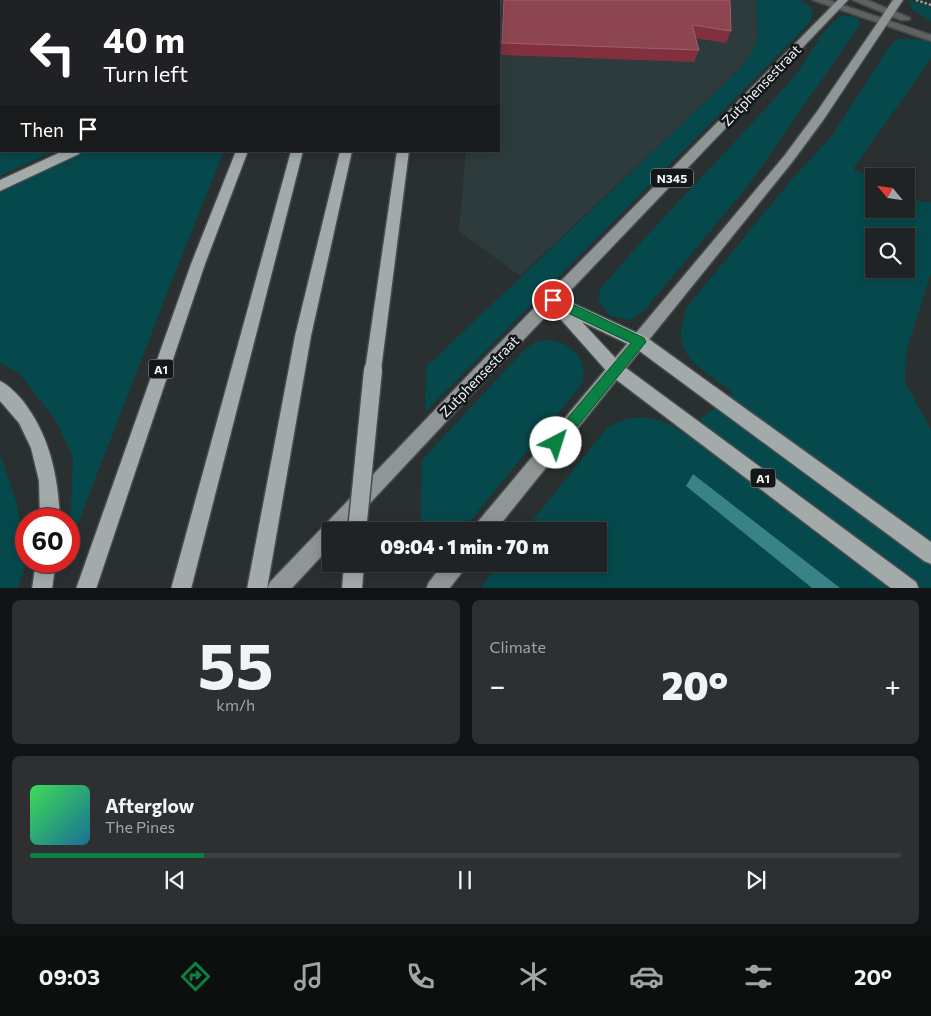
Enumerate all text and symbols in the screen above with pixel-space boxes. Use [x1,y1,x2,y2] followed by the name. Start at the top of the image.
[103,17,185,60] text: 40 m
[20,20,85,85] icon: left
[718,41,804,129] street label: Zutphensestraat
[103,60,188,87] text: Turn left
[74,115,102,143] icon: arrive
[20,118,64,141] text: Then
[651,168,693,188] road number: N345
[865,168,915,218] north arrow
[865,168,915,278] map controls
[865,228,915,278] button: search
[532,279,574,321] pin
[539,286,567,314] icon: arrive
[436,332,522,420] street label: Zutphensestraat
[148,359,174,378] road number: A1
[529,416,581,468] position arrow
[750,468,776,488] road number: A1
[15,508,80,573] speed limit sign: 60
[380,535,549,558] text: 09:04 · 1 min · 70 m
[198,623,274,702] text: 55
[490,637,546,656] text: Climate
[662,661,728,708] text: 20°
[490,668,505,702] text: −
[885,668,901,702] text: +
[216,695,255,714] text: km/h
[105,794,194,817] text: Afterglow
[105,817,175,836] text: The Pines
[161,866,189,894] icon: previous
[451,866,479,894] icon: pause
[742,866,770,894] icon: next
[178,959,213,994] icon: directions
[291,959,326,994] icon: music
[403,959,438,994] icon: phone
[516,959,551,994] icon: climate
[629,959,664,994] icon: car
[741,959,776,994] icon: filters
[39,963,100,990] text: 09:03
[854,963,892,990] text: 20°

